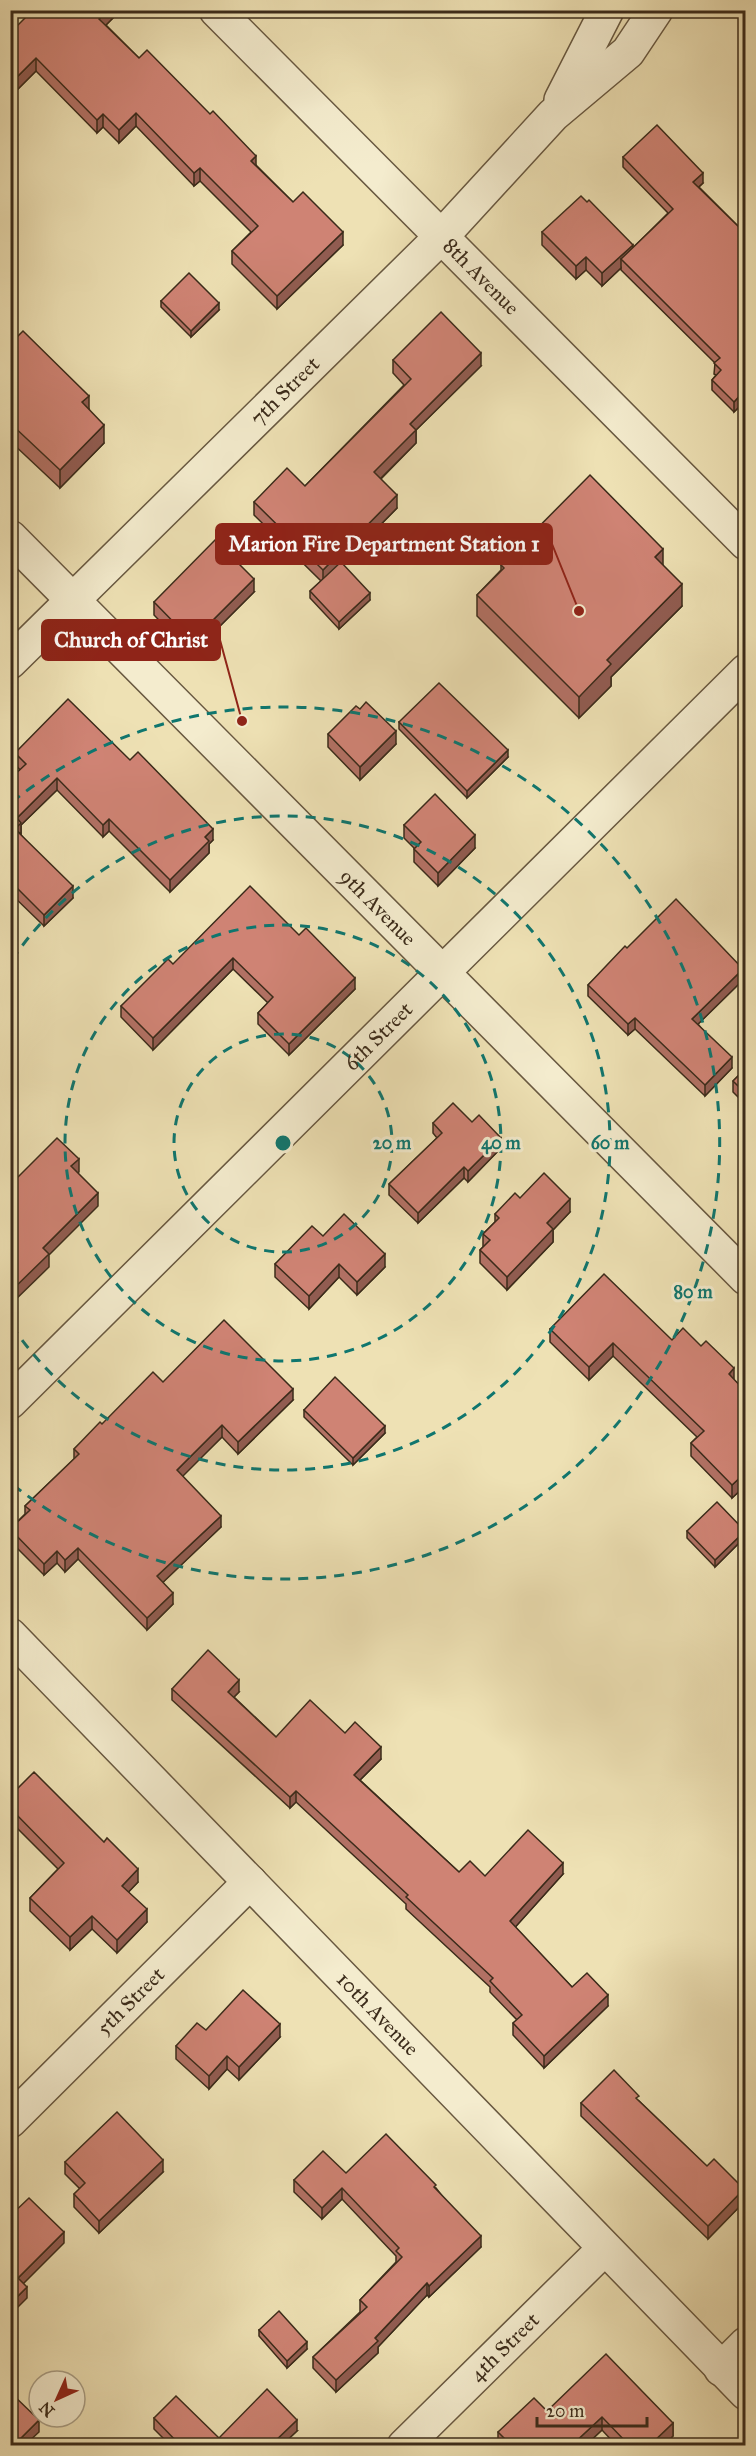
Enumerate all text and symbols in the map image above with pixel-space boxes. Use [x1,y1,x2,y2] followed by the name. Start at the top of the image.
[437,233,525,321] street label: 8th Avenue
[245,351,325,431] street label: 7th Street
[216,524,552,564] callout: Marion Fire Department Station 1
[228,530,540,557] text: Marion Fire Department Station 1
[42,620,220,660] callout: Church of Christ
[54,626,208,653] text: Church of Christ
[334,863,422,951] street label: 9th Avenue
[338,996,419,1076] street label: 6th Street
[373,1132,412,1154] text: 20 m
[481,1132,522,1155] text: 40 m
[591,1132,630,1154] text: 60 m
[273,1133,293,1153] centre of rings
[673,1281,713,1303] text: 80 m
[91,1961,170,2040] street label: 5th Street
[331,1966,425,2061] street label: 10th Avenue
[464,2307,545,2387] street label: 4th Street
[27,2369,87,2429] north arrow
[537,2390,646,2428] scale bar
[35,2397,58,2421] text: N
[546,2400,584,2422] text: 20 m

